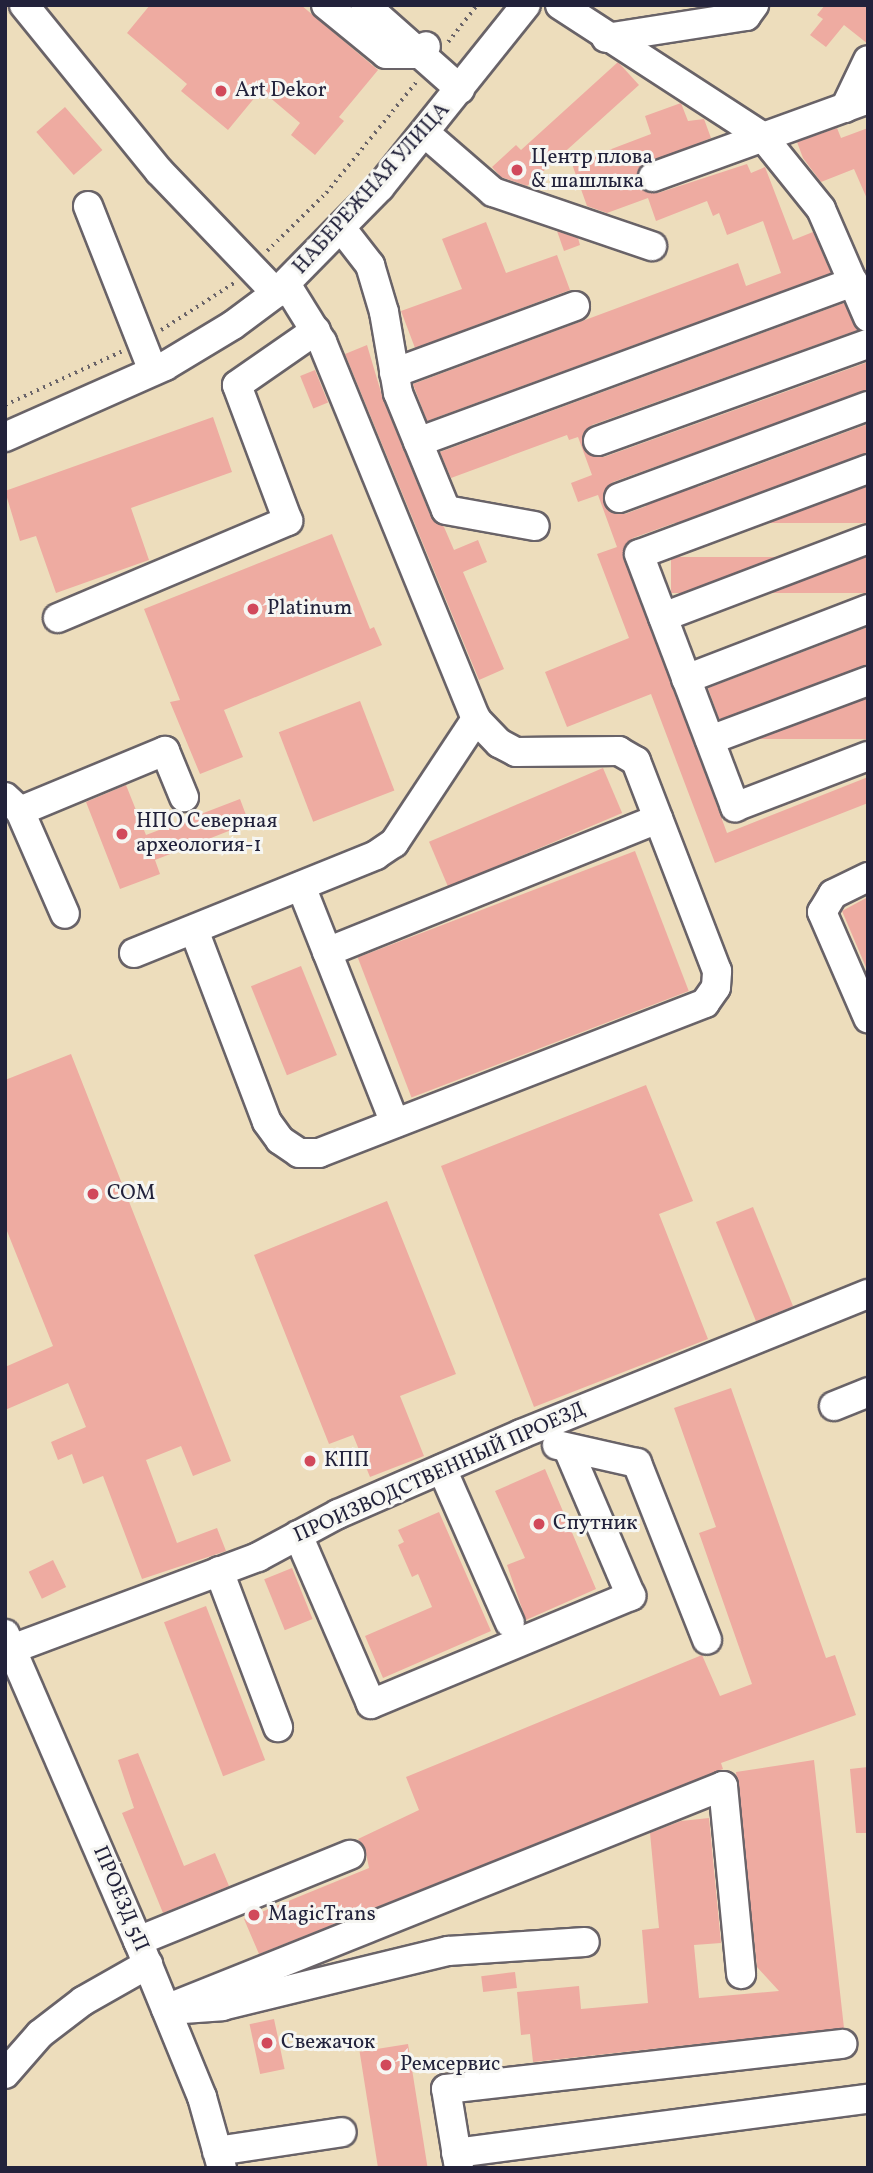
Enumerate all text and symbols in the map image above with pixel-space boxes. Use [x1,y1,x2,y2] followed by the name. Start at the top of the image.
[235,78,327,104] place label: Art Dekor
[213,83,229,99] marker: Art Dekor
[288,98,456,280] street label: НАБЕРЕЖНАЯ УЛИЦА
[531,145,653,195] place label: Центр плова & шашлыка
[509,162,525,178] marker: Центр плова & шашлыка
[267,596,352,622] place label: Platinum
[245,601,261,617] marker: Platinum
[136,809,277,859] place label: НПО Северная археология-1
[114,826,130,842] marker: НПО Северная археология-1
[107,1181,155,1207] place label: СОМ
[85,1186,101,1202] marker: СОМ
[290,1397,590,1549] street label: ПРОИЗВОДСТВЕННЫЙ ПРОЕЗД
[324,1448,369,1474] place label: КПП
[302,1453,318,1469] marker: КПП
[553,1511,637,1537] place label: Спутник
[531,1516,547,1532] marker: Спутник
[87,1842,153,1956] street label: ПРОЕЗД 5П
[268,1902,376,1928] place label: MagicTrans
[246,1907,262,1923] marker: MagicTrans
[281,2030,375,2056] place label: Свежачок
[259,2035,275,2051] marker: Свежачок
[400,2052,500,2078] place label: Ремсервис
[378,2057,394,2073] marker: Ремсервис

